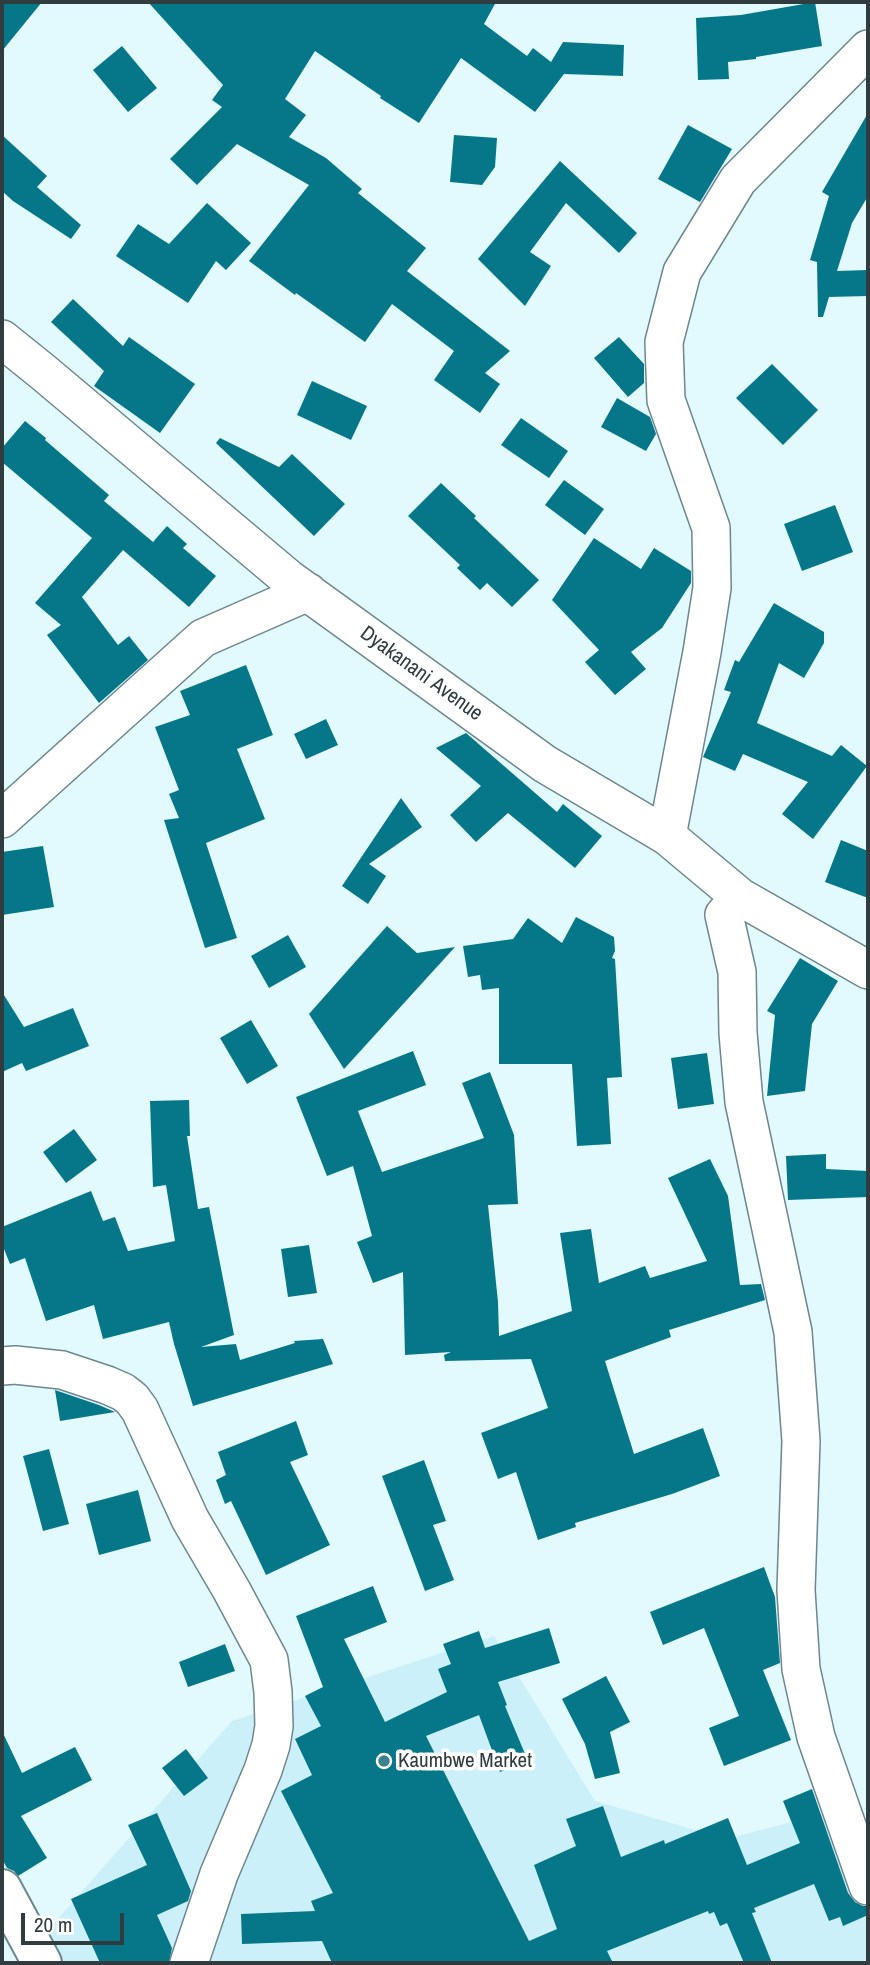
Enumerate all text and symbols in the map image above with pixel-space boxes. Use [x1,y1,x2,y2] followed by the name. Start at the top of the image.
[355,621,487,727] street label: Dyakanani Avenue
[398,1748,532,1774] place label: Kaumbwe Market
[376,1753,392,1769] marker: Kaumbwe Market
[24,1898,128,1942] scale bar
[34,1910,72,1939] text: 20 m

